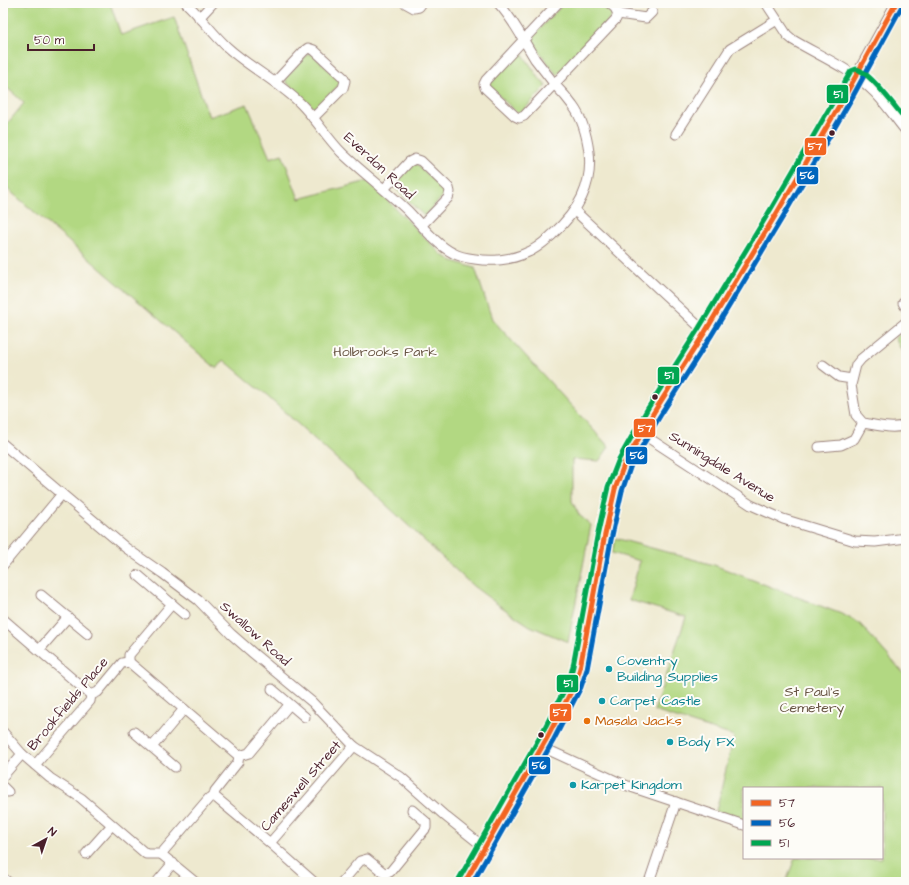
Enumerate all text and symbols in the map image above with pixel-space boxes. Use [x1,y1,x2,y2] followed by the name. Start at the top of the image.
[28,26,94,52] scale bar
[34,32,65,49] text: 50 m
[826,84,849,104] line badge: 51
[833,87,843,102] text: 51
[339,128,419,204] street label: Everdon Road
[827,128,837,138] unlabelled marker
[804,137,827,156] line badge: 57
[808,139,823,154] text: 57
[796,166,819,185] line badge: 56
[800,168,814,183] text: 56
[333,342,437,362] park label: Holbrooks Park
[657,366,680,385] line badge: 51
[664,368,674,383] text: 51
[650,392,660,402] unlabelled marker
[633,418,656,438] line badge: 57
[638,421,653,436] text: 57
[665,426,779,508] street label: Sunningdale Avenue
[625,446,648,465] line badge: 56
[630,448,644,463] text: 56
[215,597,295,671] street label: Swallow Road
[617,651,718,687] place label: Coventry Building Supplies
[23,653,113,755] street label: Brookfields Place
[604,664,614,674] marker: Coventry Building Supplies
[556,674,579,693] line badge: 51
[563,676,573,691] text: 51
[780,682,845,718] park label: St Paul's Cemetery
[610,691,701,711] place label: Carpet Castle
[597,696,607,706] marker: Carpet Castle
[549,703,572,722] line badge: 57
[553,705,568,720] text: 57
[595,711,682,731] place label: Masala Jacks
[582,716,592,726] marker: Masala Jacks
[536,730,546,740] unlabelled marker
[678,732,735,752] place label: Body FX
[256,736,346,836] street label: Cameswell Street
[665,737,675,747] marker: Body FX
[528,756,551,775] line badge: 56
[532,758,546,773] text: 56
[581,775,682,795] place label: Karpet Kingdom
[568,780,578,790] marker: Karpet Kingdom
[743,787,883,859] legend
[779,795,795,812] text: 57
[779,815,795,832] text: 56
[26,819,66,859] north arrow
[45,824,60,840] text: N
[779,835,789,852] text: 51

